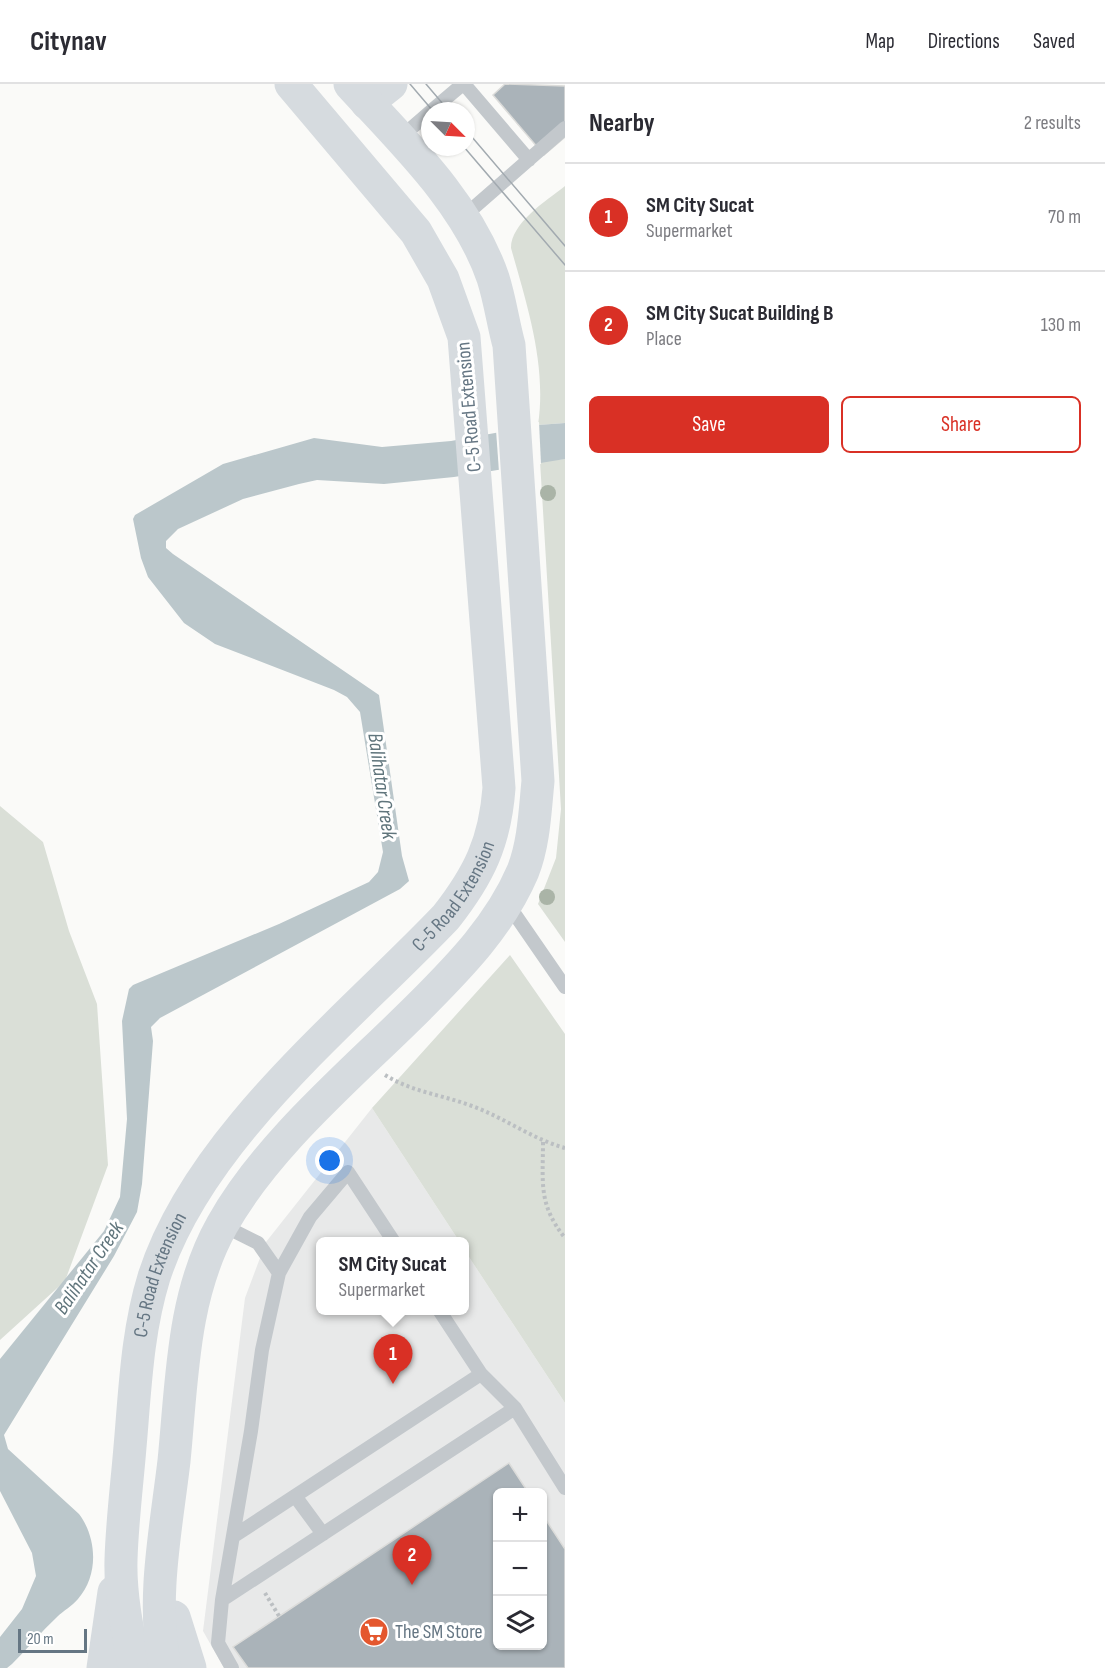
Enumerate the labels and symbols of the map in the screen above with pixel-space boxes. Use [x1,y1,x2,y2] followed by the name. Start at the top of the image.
[421,102,475,156] north arrow
[451,341,487,473] street label: C-5 Road Extension
[362,731,402,842] water label: Balihatar Creek
[407,838,500,957] street label: C-5 Road Extension
[315,1146,344,1175] your location
[129,1208,192,1339] street label: C-5 Road Extension
[49,1216,130,1319] water label: Balihatar Creek
[374,1334,412,1384] pin: 1
[392,1536,432,1585] pin: 2
[358,1616,390,1648] supermarket icon: The SM Store
[395,1620,483,1644] place label: The SM Store
[18,1626,87,1654] scale bar

